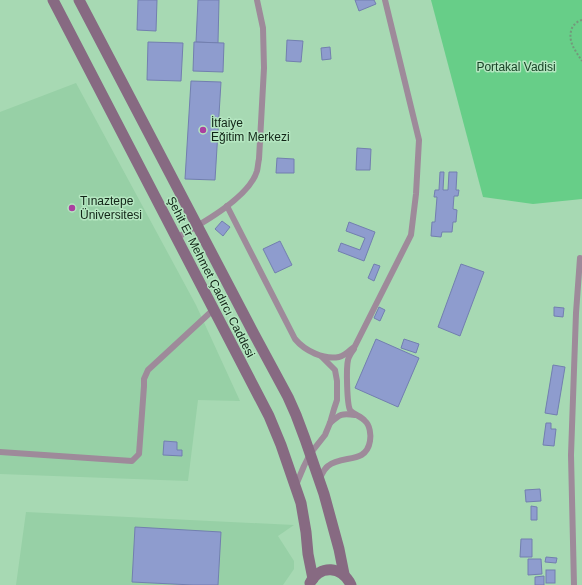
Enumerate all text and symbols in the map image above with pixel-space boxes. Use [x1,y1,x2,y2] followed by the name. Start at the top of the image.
[476,60,556,74] park label: Portakal Vadisi
[211,116,290,144] place label: İtfaiye Eğitim Merkezi
[198,125,208,135] marker: İtfaiye Eğitim Merkezi
[80,194,142,222] place label: Tınaztepe Üniversitesi
[164,194,258,360] street label: Şehit Er Mehmet Çadırcı Caddesi
[67,203,77,213] marker: Tınaztepe Üniversitesi

